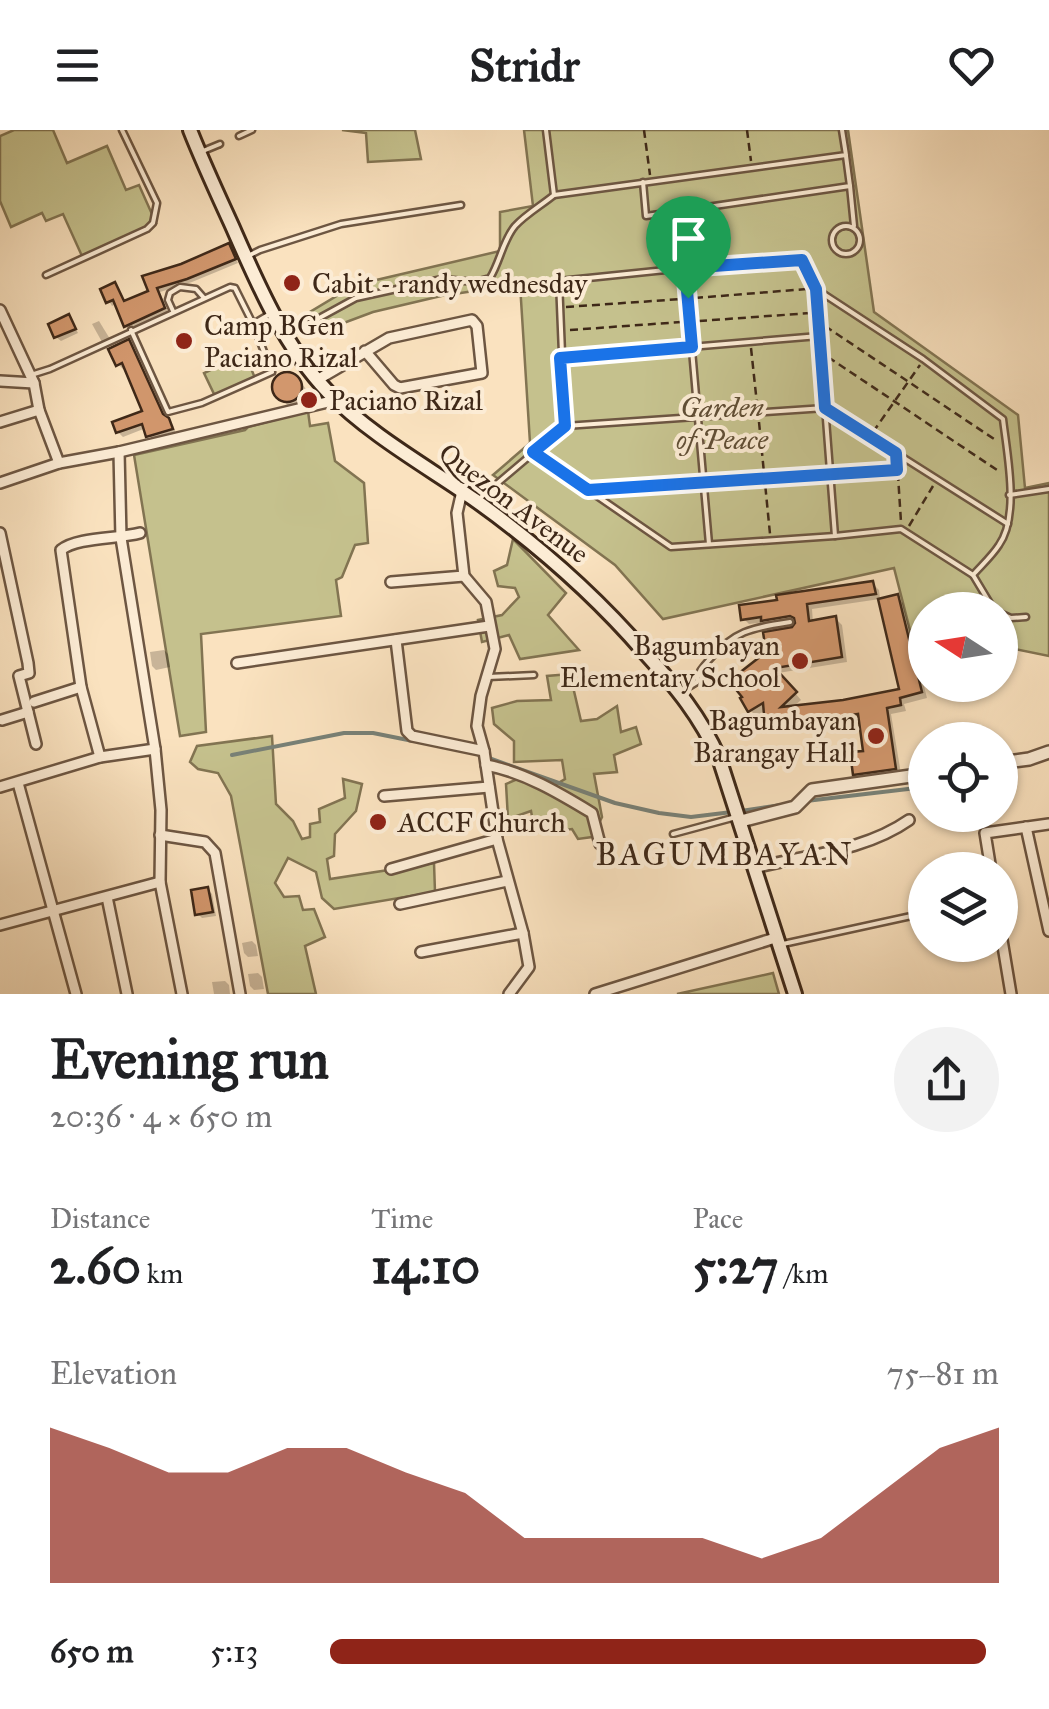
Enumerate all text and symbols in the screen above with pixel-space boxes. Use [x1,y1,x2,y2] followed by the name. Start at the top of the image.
[50,38,105,93] icon: menu
[469,38,580,93] text: Stridr
[944,38,999,93] icon: heart
[646,196,731,299] pin
[661,211,716,266] icon: arrive
[312,266,588,301] place label: Cabit - randy wednesday
[281,272,303,294] marker: Cabit - randy wednesday
[204,308,358,375] place label: Camp BGen Paciano Rizal
[173,330,195,352] marker: Camp BGen Paciano Rizal
[329,383,483,418] place label: Paciano Rizal
[298,389,320,411] marker: Paciano Rizal
[676,390,768,457] park label: Garden of Peace
[432,435,596,571] street label: Quezon Avenue
[908,592,1018,702] north arrow
[908,592,1018,962] map controls
[560,628,780,695] place label: Bagumbayan Elementary School
[789,650,811,672] marker: Bagumbayan Elementary School
[693,703,856,770] place label: Bagumbayan Barangay Hall
[908,722,1018,832] button: locate
[865,725,887,747] marker: Bagumbayan Barangay Hall
[397,805,566,840] place label: ACCF Church
[367,811,389,833] marker: ACCF Church
[596,835,854,874] district label: BAGUMBAYAN
[908,852,1018,962] button: layers
[50,1026,329,1093] text: Evening run
[894,1027,999,1132] button: share
[50,1097,272,1136] text: 20:36 · 4 × 650 m
[50,1201,150,1236] text: Distance
[371,1201,433,1236] text: Time
[693,1201,743,1236] text: Pace
[50,1236,141,1297] text: 2.60
[371,1236,480,1297] text: 14:10
[693,1236,779,1297] text: 5:27
[141,1256,183,1291] text: km
[779,1256,829,1291] text: /km
[50,1354,177,1393] text: Elevation
[887,1354,999,1393] text: 75–81 m
[50,1632,134,1671] text: 650 m
[210,1632,258,1671] text: 5:13

